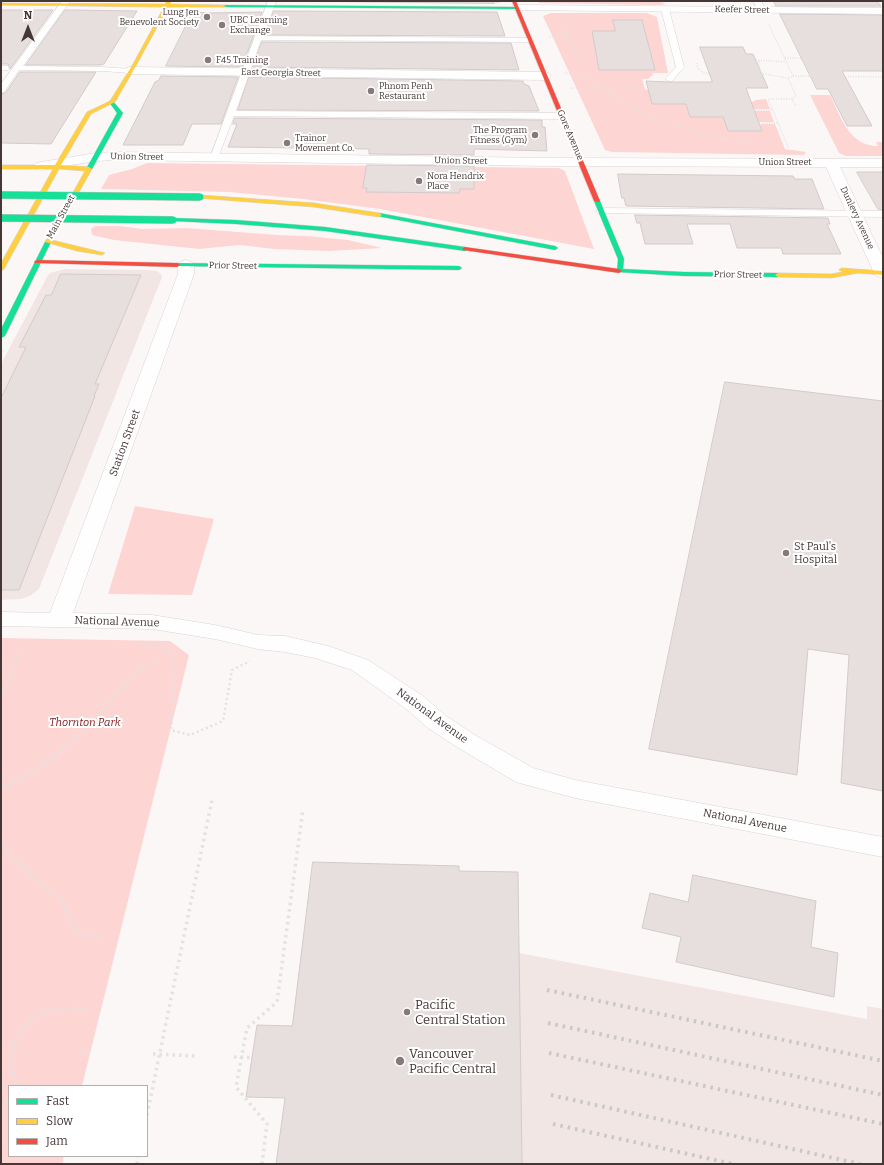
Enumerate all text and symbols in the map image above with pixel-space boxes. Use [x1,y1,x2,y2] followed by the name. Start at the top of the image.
[714,4,770,16] street label: Keefer Street
[119,7,199,28] place label: Lung Jen Benevolent Society
[8,8,48,48] north arrow
[24,9,32,22] text: N
[202,12,212,22] marker: Lung Jen Benevolent Society
[230,15,288,36] place label: UBC Learning Exchange
[217,20,227,30] marker: UBC Learning Exchange
[203,55,213,65] marker: F45 Training
[216,55,268,65] place label: F45 Training
[241,67,321,79] street label: East Georgia Street
[379,81,433,102] place label: Phnom Penh Restaurant
[366,86,376,96] marker: Phnom Penh Restaurant
[554,108,586,162] street label: Gore Avenue
[470,125,527,146] place label: The Program Fitness (Gym)
[530,130,540,140] marker: The Program Fitness (Gym)
[295,133,354,154] place label: Trainor Movement Co.
[282,138,292,148] marker: Trainor Movement Co.
[110,151,164,163] street label: Union Street
[434,155,488,167] street label: Union Street
[758,157,812,167] street label: Union Street
[427,171,484,192] place label: Nora Hendrix Place
[414,176,424,186] marker: Nora Hendrix Place
[838,185,876,251] street label: Dunlevy Avenue
[45,193,77,241] street label: Main Street
[209,260,257,272] street label: Prior Street
[714,269,762,281] street label: Prior Street
[107,408,143,478] street label: Station Street
[794,540,837,566] place label: St Paul's Hospital
[781,548,791,558] marker: St Paul's Hospital
[74,614,160,630] street label: National Avenue
[394,686,470,746] street label: National Avenue
[49,716,121,730] park label: Thornton Park
[702,806,788,836] street label: National Avenue
[415,997,505,1028] place label: Pacific Central Station
[402,1007,412,1017] marker: Pacific Central Station
[409,1046,496,1077] place label: Vancouver Pacific Central
[394,1055,406,1067] marker: Vancouver Pacific Central
[8,1085,148,1157] legend
[46,1094,69,1108] text: Fast
[46,1114,73,1128] text: Slow
[46,1134,68,1148] text: Jam

